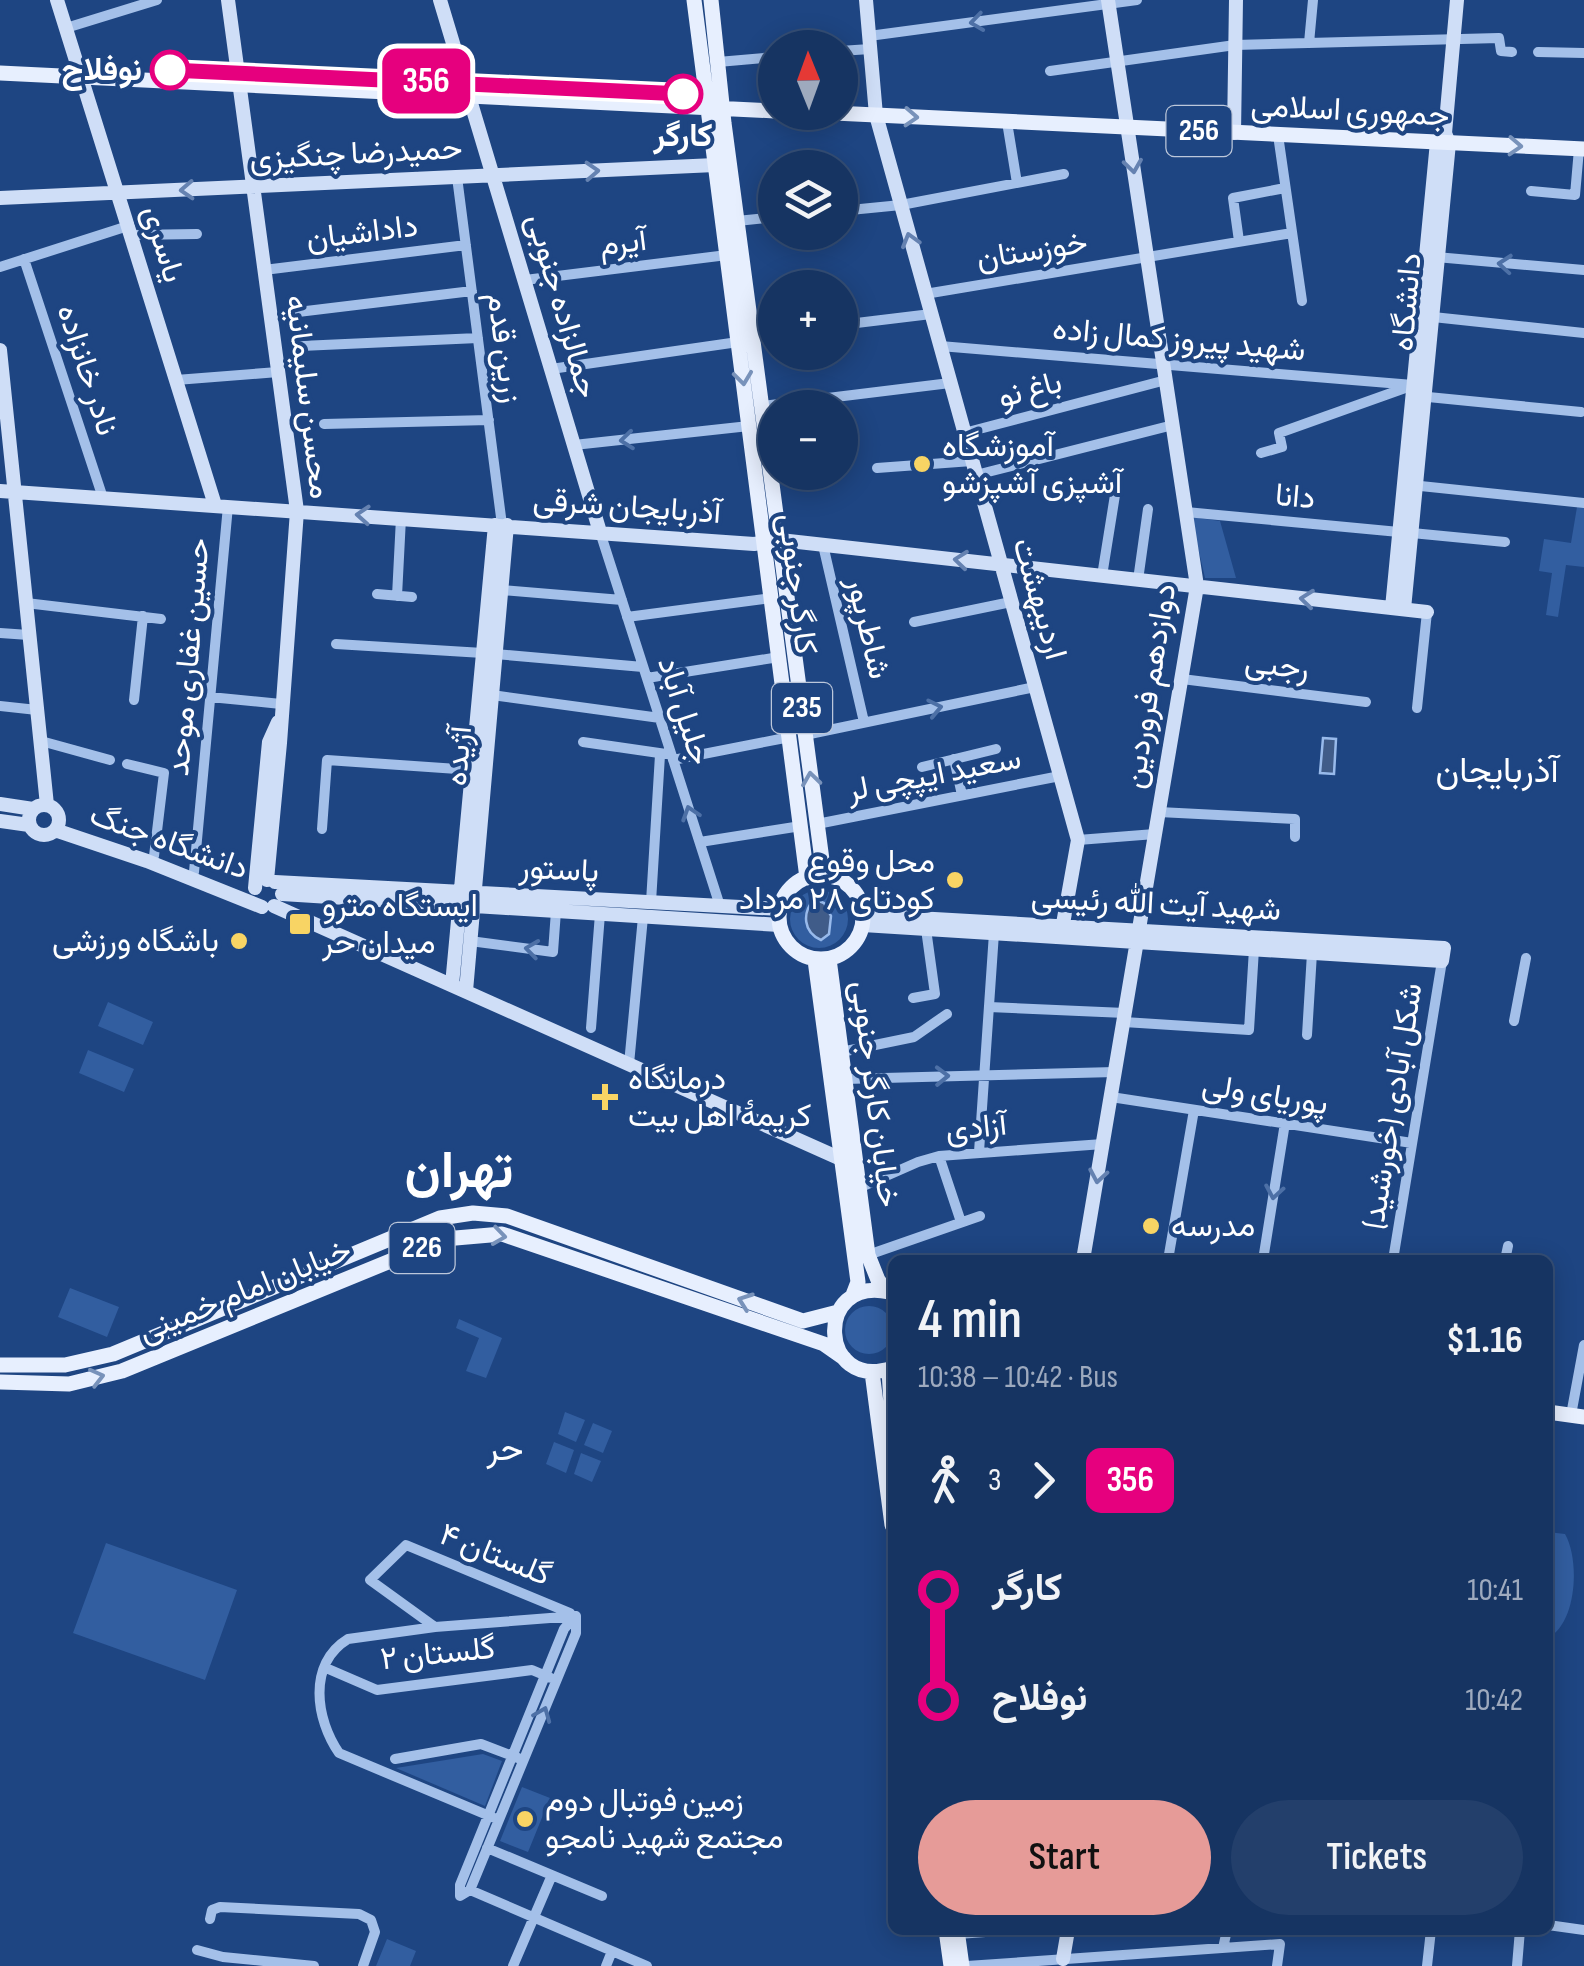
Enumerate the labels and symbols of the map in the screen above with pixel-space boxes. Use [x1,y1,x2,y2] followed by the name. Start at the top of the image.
[969,10,986,31] one-way arrow
[758,30,858,130] north arrow
[368,48,484,114] line badge: 356
[62,51,142,91] place label: نوفلاح
[151,51,189,89] marker: نوفلاح
[664,75,702,113] marker: کارگر
[1250,86,1450,136] street label: جمهوری اسلامی
[903,106,919,127] one-way arrow
[1166,106,1232,156] road number: 256
[652,117,713,156] place label: کارگر
[248,129,464,180] street label: حمیدرضا چنگیزی
[1507,135,1523,156] one-way arrow
[1122,157,1143,174] one-way arrow
[584,161,600,182] one-way arrow
[179,179,195,200] one-way arrow
[133,201,193,287] street label: یاسری
[304,207,420,259] street label: داداشیان
[517,209,607,403] street label: جمالزاده جنوبی
[597,220,651,265] street label: آیرم
[974,223,1090,279] street label: خوزستان
[901,232,922,249] one-way arrow
[1383,251,1431,353] street label: دانشگاه
[1497,253,1513,275] one-way arrow
[478,290,530,406] street label: زرین قدم
[276,293,340,501] street label: محسن سلیمانیه
[48,299,126,441] street label: نادر خانزاده
[1051,310,1307,371] street label: شهید پیروز کمال زاده
[994,363,1067,418] street label: باغ نو
[732,370,753,386] one-way arrow
[942,427,1125,504] place label: آموزشگاه آشپزی آشپزشو
[618,429,634,450] one-way arrow
[911,453,933,475] marker: آموزشگاه آشپزی آشپزشو
[1273,476,1317,518] street label: دانا
[532,481,725,533] street label: آذربایجان شرقی
[354,505,370,527] one-way arrow
[769,511,825,657] street label: کارگر جنوبی
[1003,534,1075,664] street label: اردیبهشت
[159,536,219,778] street label: حسین غفاری موحد
[953,550,969,571] one-way arrow
[836,572,899,683] street label: شاطرپور
[1115,581,1185,791] street label: دوازدهم فروردین
[1299,589,1315,610] one-way arrow
[1243,643,1311,689] street label: رجبی
[648,652,720,770] street label: جلیل آباد
[772,683,832,733] road number: 235
[926,698,943,719] one-way arrow
[437,722,481,788] street label: آژیده
[843,739,1025,812] street label: سعید ایپچی لر
[1435,750,1561,793] district label: آذربایجان
[801,770,822,786] one-way arrow
[84,795,254,889] street label: دانشگاه جنگ
[682,806,702,823] one-way arrow
[739,843,935,919] place label: محل وقوع کودتای ۲۸ مرداد
[517,848,600,893] street label: پاستور
[944,869,966,891] marker: محل وقوع کودتای ۲۸ مرداد
[1030,878,1282,930] street label: شهید آیت الله رئیسی
[321,887,478,963] place label: ایستگاه مترو میدان حر
[287,911,313,937] marker: ایستگاه مترو میدان حر
[52,922,219,961] place label: باشگاه ورزشی
[228,930,250,952] marker: باشگاه ورزشی
[524,939,540,960] one-way arrow
[842,979,908,1209] street label: خیابان کارگر جنوبی
[1354,980,1432,1232] street label: شکل آبادی (خورشید)
[628,1060,812,1136] place label: درمانگاه کریمهٔ اهل بیت
[935,1066,951,1087] one-way arrow
[1199,1066,1331,1125] street label: پوریای ولی
[592,1084,618,1110] marker: درمانگاه کریمهٔ اهل بیت
[943,1105,1011,1151] street label: آزادی
[404,1140,514,1203] district label: تهران
[1088,1168,1109,1184] one-way arrow
[1264,1183,1285,1200] one-way arrow
[1171,1207,1255,1246] place label: مدرسه
[1140,1215,1162,1237] marker: مدرسه
[390,1223,454,1273] road number: 226
[491,1225,507,1246] one-way arrow
[133,1231,357,1351] street label: خیابان امام خمینی
[738,1292,755,1312] one-way arrow
[88,1368,105,1389] one-way arrow
[486,1428,523,1471] district label: حر
[433,1515,557,1595] street label: گلستان ۴
[379,1629,497,1679] street label: گلستان ۲
[532,1706,552,1724] one-way arrow
[545,1782,784,1859] place label: زمین فوتبال دوم مجتمع شهید نامجو
[514,1808,536,1830] marker: زمین فوتبال دوم مجتمع شهید نامجو

